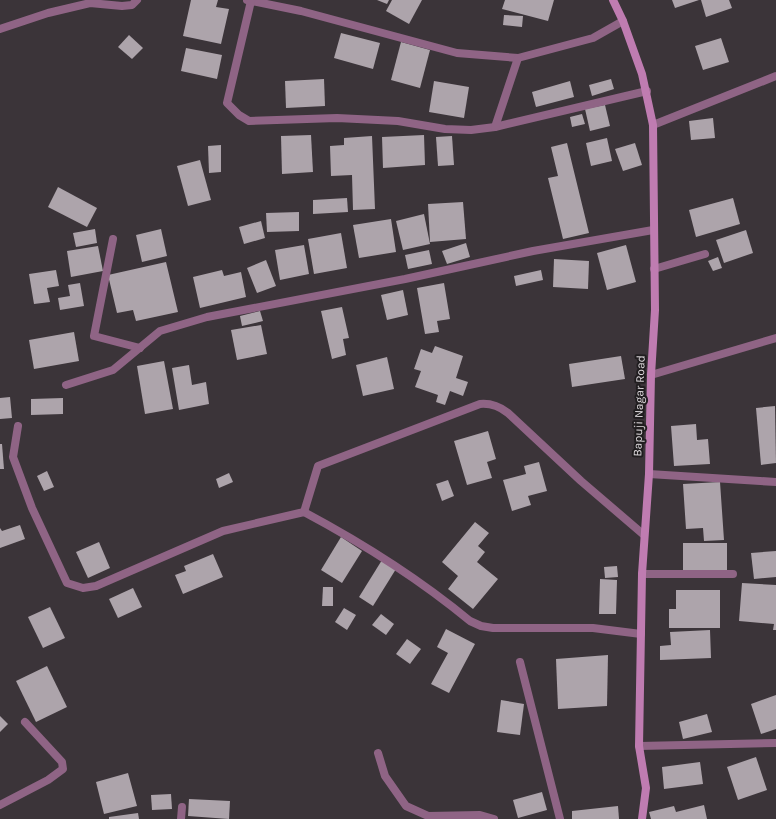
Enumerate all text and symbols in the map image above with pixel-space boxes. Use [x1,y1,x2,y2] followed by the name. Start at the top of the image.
[630,355,648,457] street label: Bapuji Nagar Road

